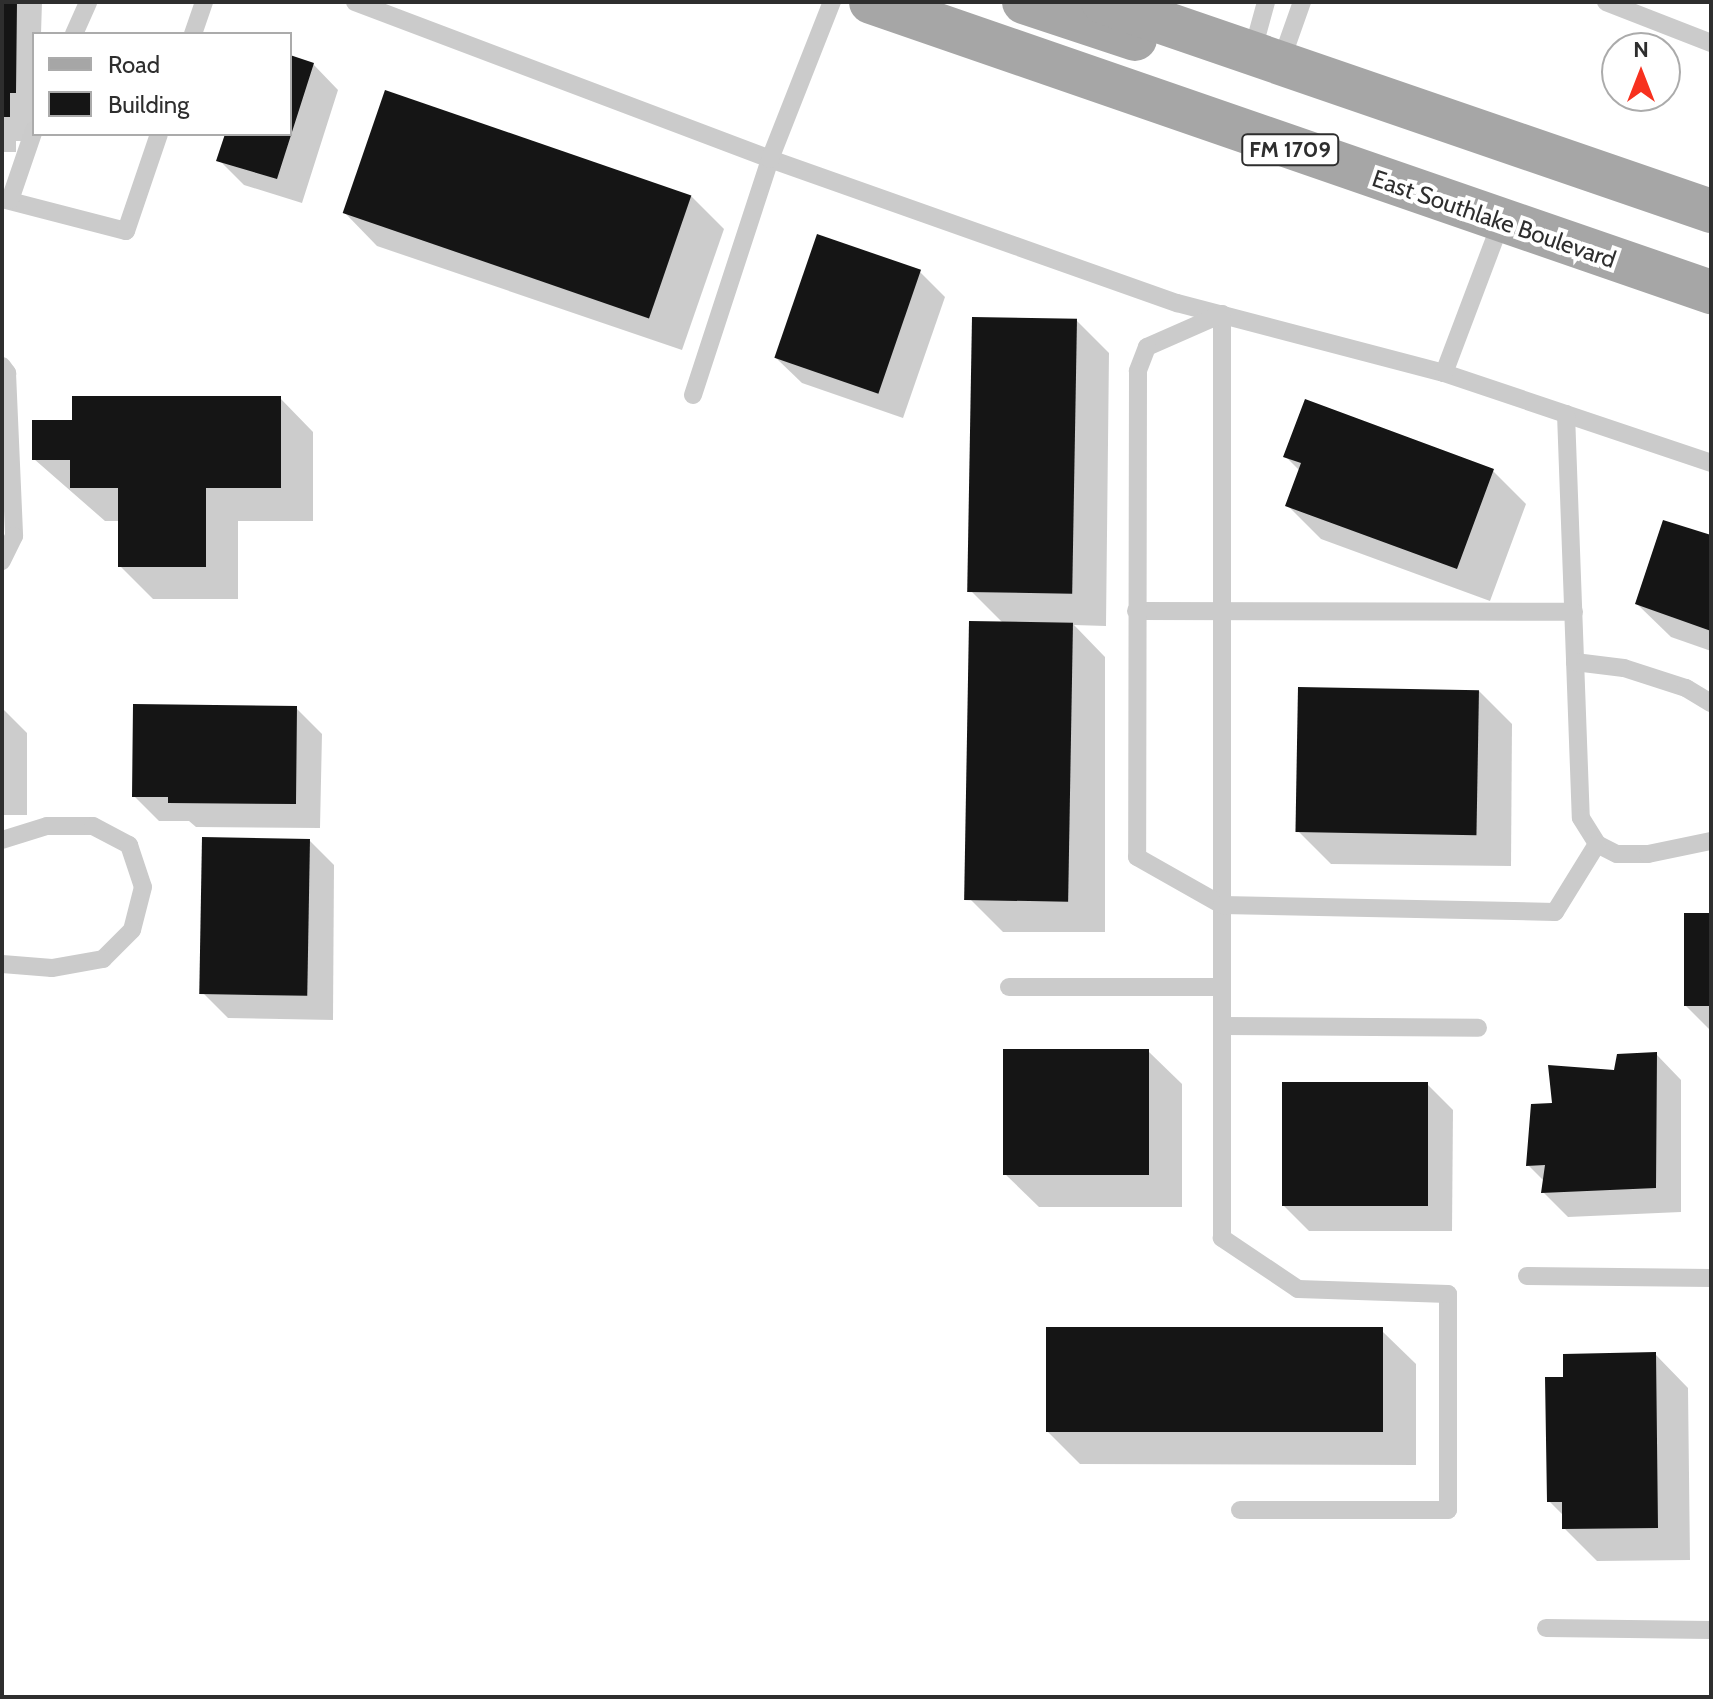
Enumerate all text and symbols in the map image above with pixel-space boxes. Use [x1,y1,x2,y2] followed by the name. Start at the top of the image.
[32,32,292,136] legend
[1601,32,1681,112] north arrow
[1633,36,1649,63] text: N
[108,50,160,79] text: Road
[108,90,189,119] text: Building
[1240,132,1340,168] road number: FM 1709
[1368,164,1620,274] street label: East Southlake Boulevard

